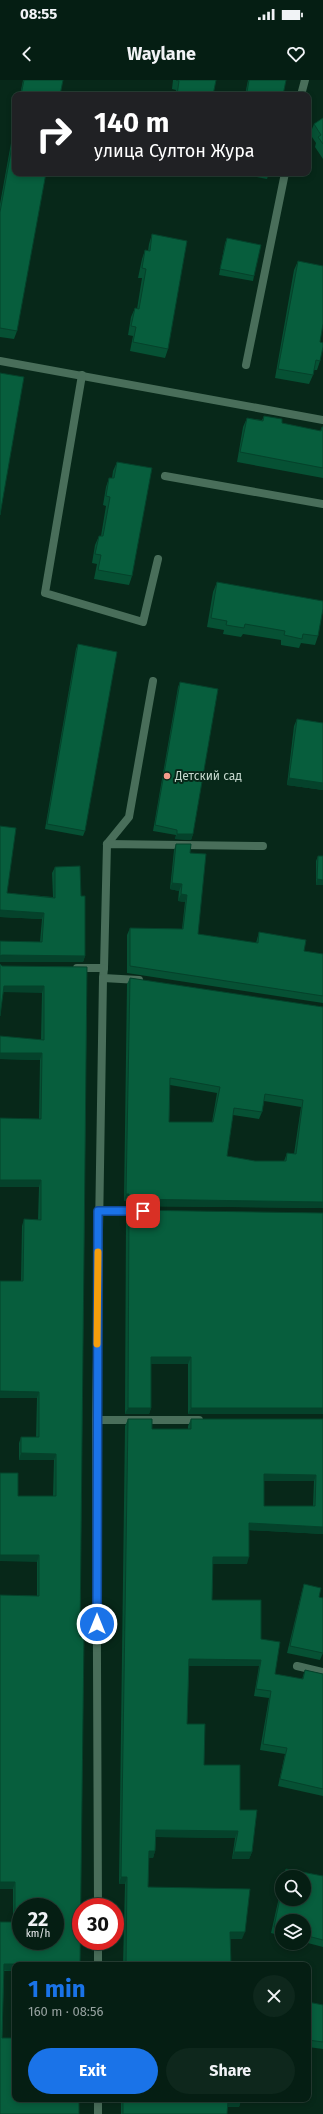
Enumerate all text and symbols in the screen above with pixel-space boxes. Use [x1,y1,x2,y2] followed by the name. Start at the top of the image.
[20,5,57,23] text: 08:55
[16,43,38,65] icon: back
[127,43,196,65] text: Waylane
[285,43,307,65] icon: heart
[94,106,170,139] text: 140 m
[28,108,80,160] icon: right
[94,140,255,162] text: улица Султон Жура
[174,769,242,783] place label: Детский сад
[162,771,172,781] marker: Детский сад
[126,1194,160,1228] pin
[132,1200,154,1222] icon: arrive
[76,1603,118,1645] position arrow
[275,1870,311,1950] map controls
[275,1870,311,1906] button: search
[72,1898,124,1950] speed limit sign: 30
[28,1907,48,1931] text: 22
[275,1914,311,1950] button: layers
[26,1928,50,1940] text: km/h
[28,1975,86,2003] text: 1 min
[253,1975,295,2017] button: close
[28,2004,103,2019] text: 160 m · 08:56
[28,2048,158,2094] button: Exit
[166,2048,295,2094] button: Share

